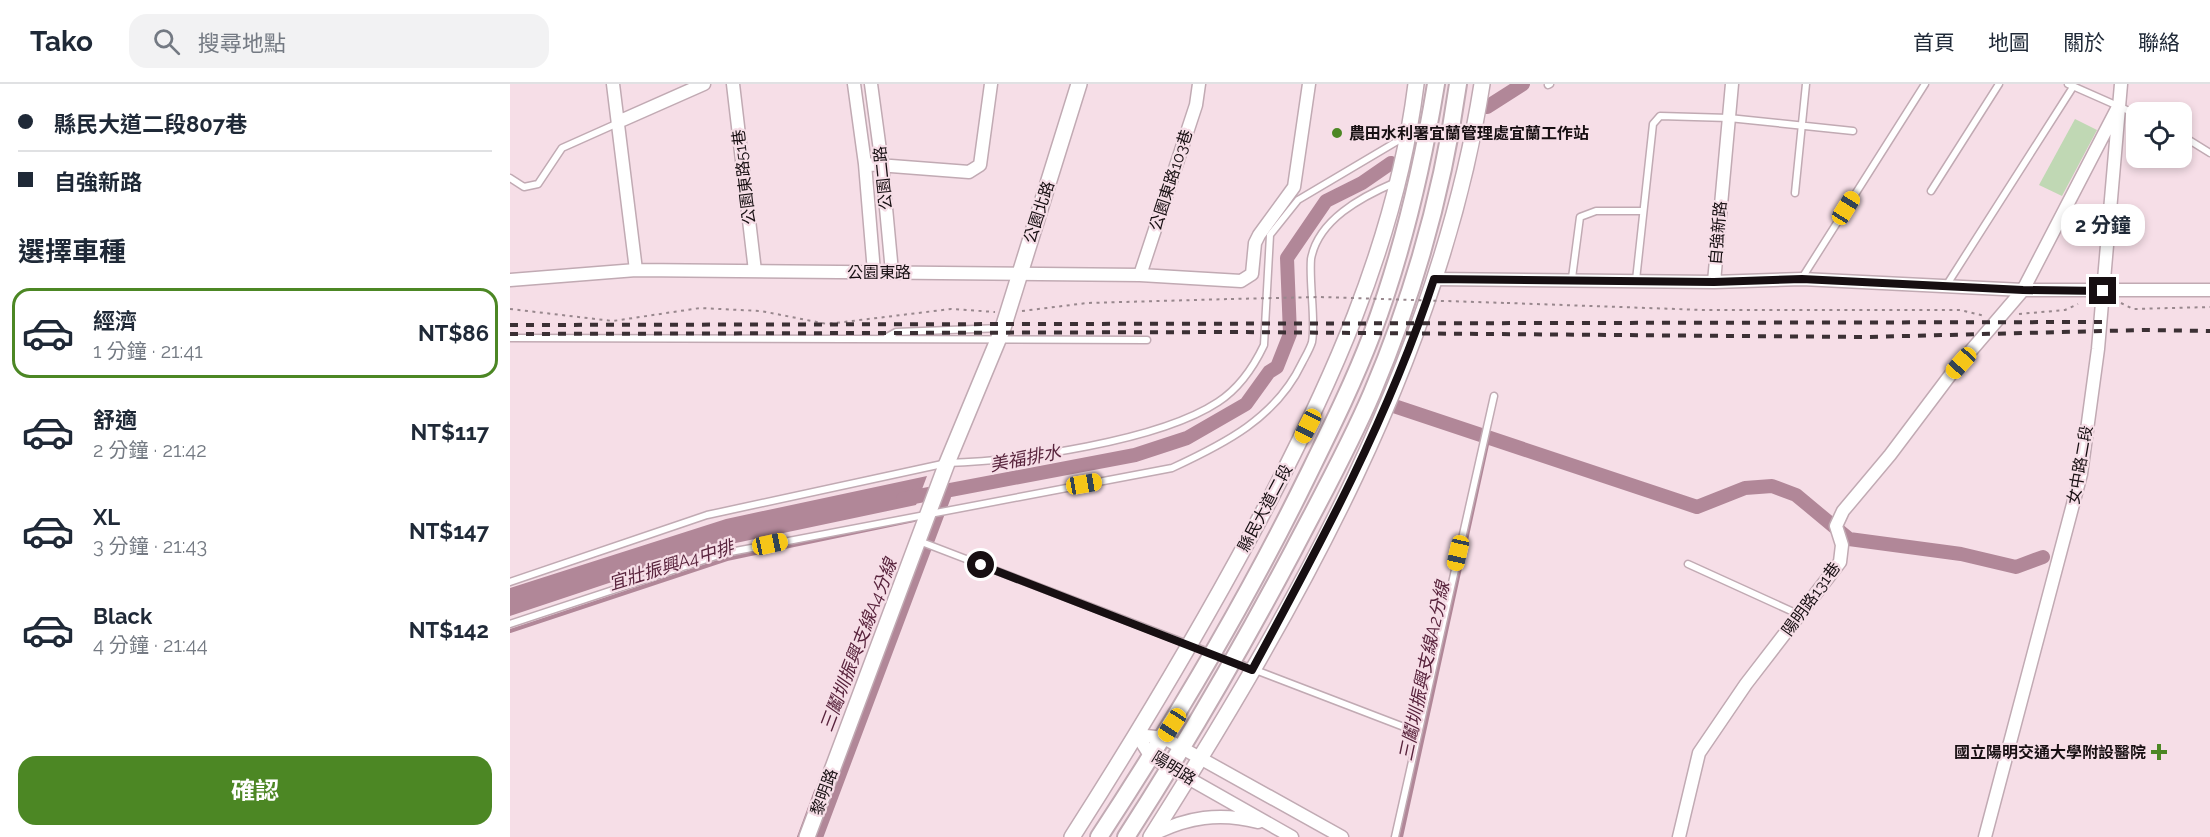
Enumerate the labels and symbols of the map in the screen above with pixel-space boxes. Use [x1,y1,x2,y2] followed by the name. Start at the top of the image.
[1349,124,1589,143] place label: 農田水利署宜蘭管理處宜蘭工作站
[1330,126,1344,140] marker: 農田水利署宜蘭管理處宜蘭工作站
[1146,127,1196,233] street label: 公園東路103巷
[729,128,759,226] street label: 公園東路51巷
[870,145,896,211] street label: 公園二路
[1020,179,1058,245] street label: 公園北路
[1829,188,1863,228] car
[1706,200,1730,266] street label: 自強新路
[2061,204,2145,246] callout: 2 分鐘
[847,263,911,282] street label: 公園東路
[2089,277,2116,304] route end
[1942,344,1980,382] car
[1292,406,1324,446] car
[2064,424,2096,506] street label: 女中路二段
[988,441,1063,475] water label: 美福排水
[1234,461,1296,555] street label: 縣民大道二段
[1065,472,1103,496] car
[751,531,789,557] car
[1445,533,1471,573] car
[606,535,738,594] water label: 宜壯振興A4中排
[967,551,994,578] route start
[815,554,901,734] water label: 三鬮圳振興支線A4分線
[1778,559,1844,639] street label: 陽明路131巷
[1395,577,1454,763] water label: 三鬮圳振興支線A2分線
[1155,705,1189,745] car
[1954,743,2146,762] place label: 國立陽明交通大學附設醫院
[2150,743,2168,761] marker: 國立陽明交通大學附設醫院
[1149,747,1199,789] street label: 陽明路
[807,766,841,818] street label: 黎明路

